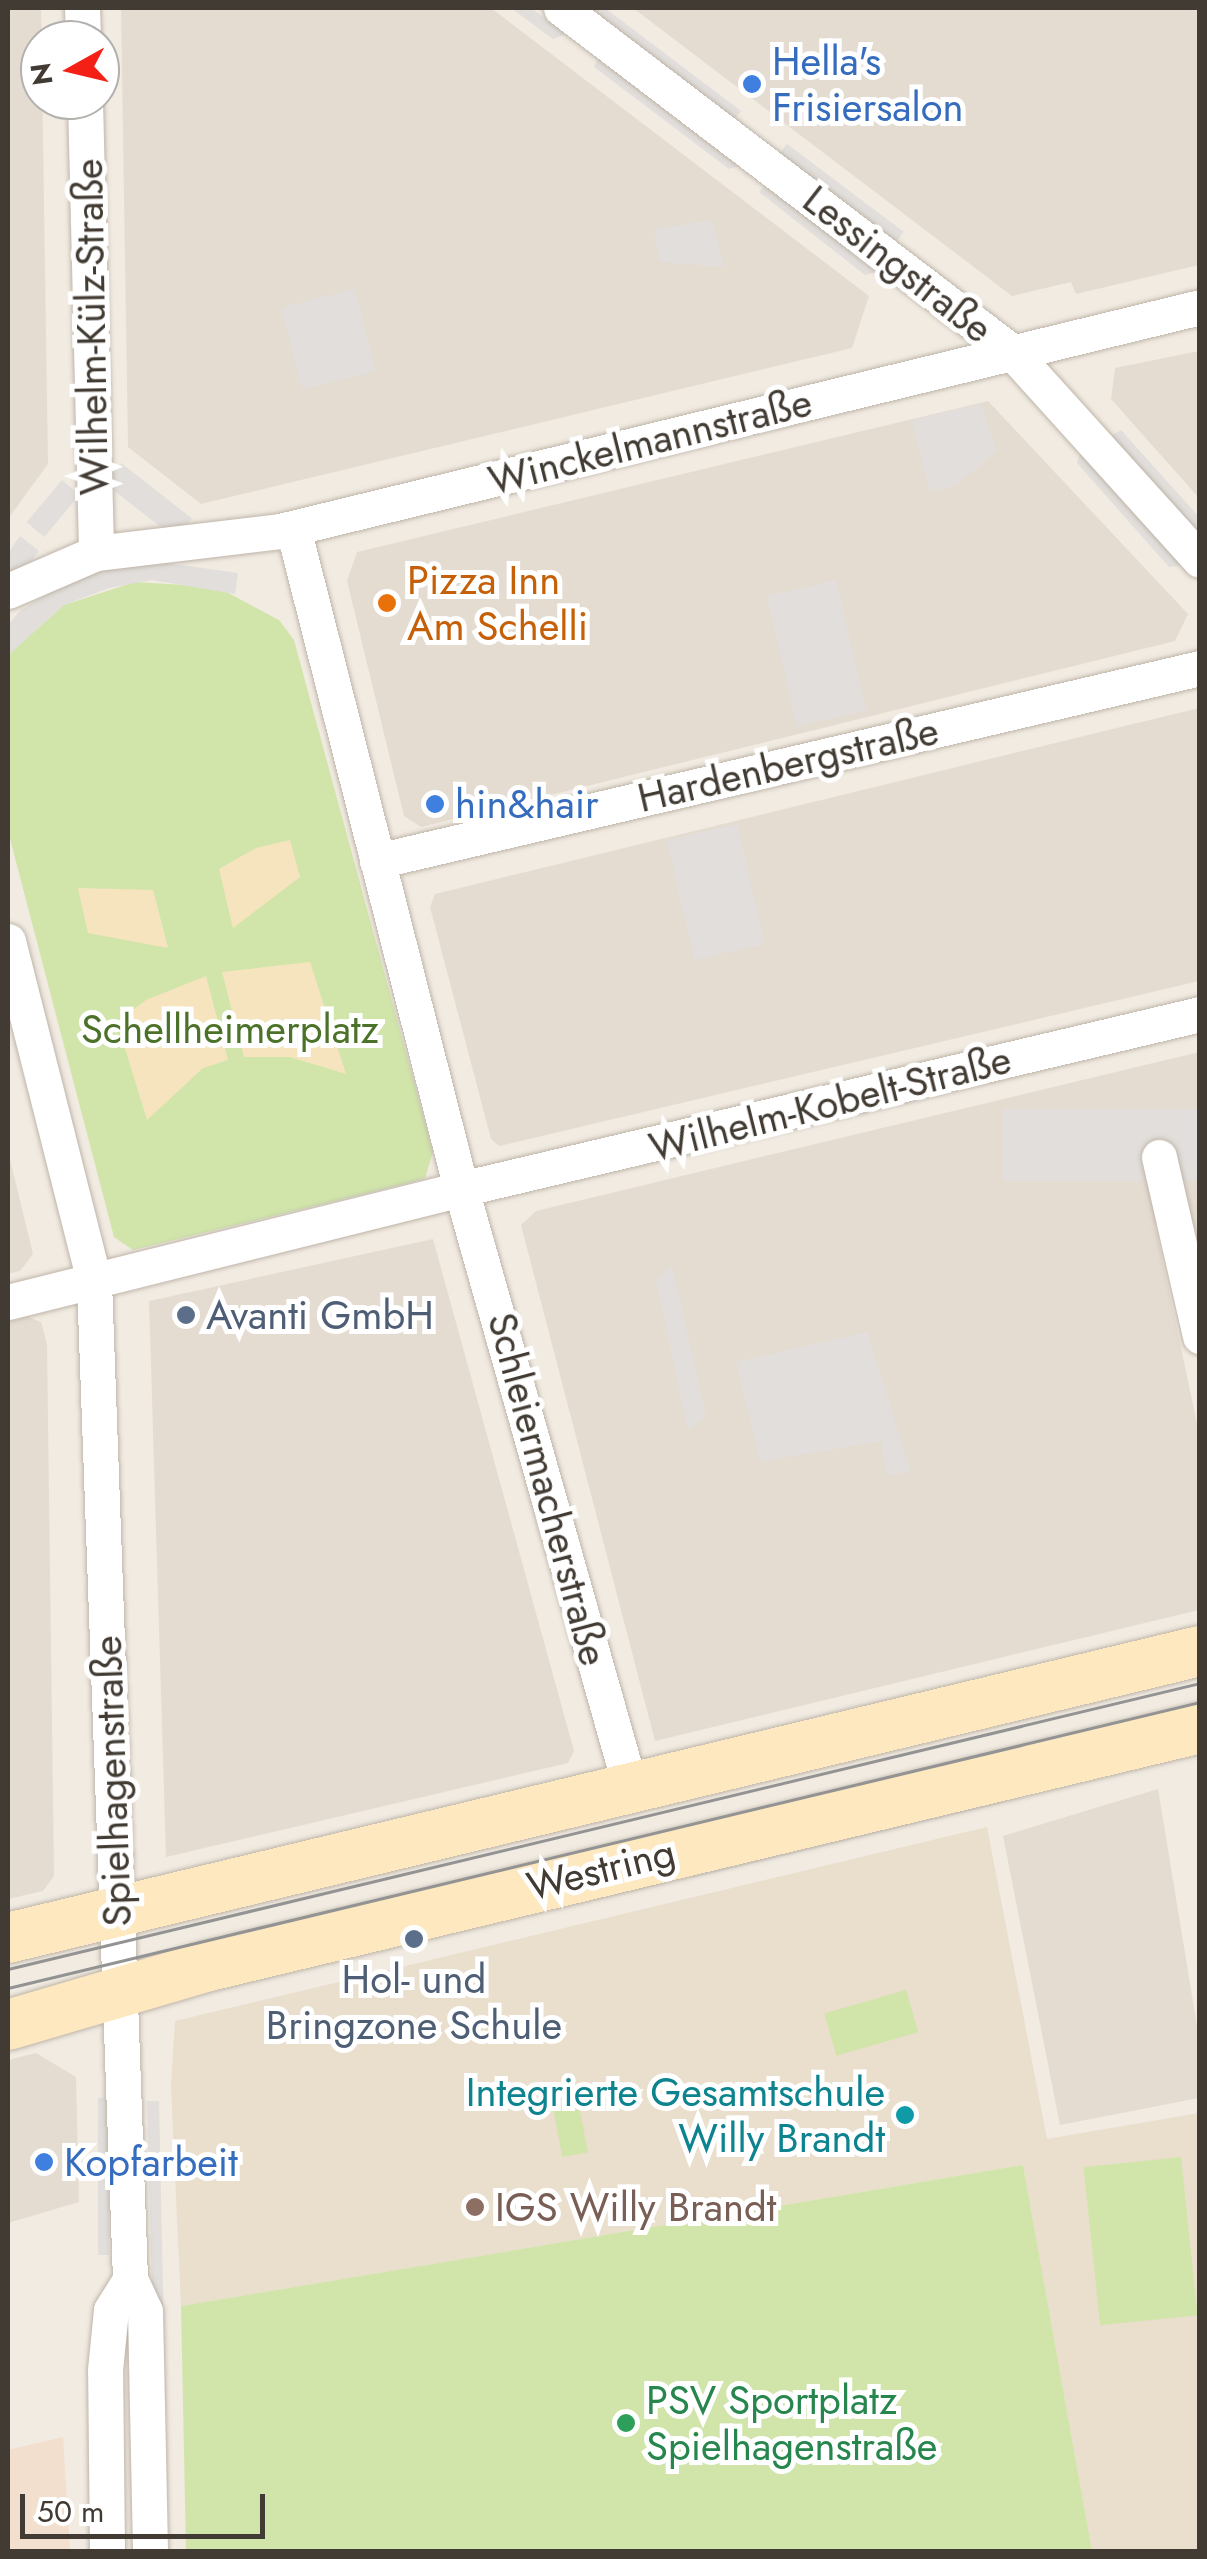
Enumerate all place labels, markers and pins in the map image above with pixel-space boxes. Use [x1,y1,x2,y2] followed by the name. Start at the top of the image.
[772,37,964,131] place label: Hella's Frisiersalon
[741,73,763,95] marker: Hella's Frisiersalon
[407,556,588,650] place label: Pizza Inn Am Schelli
[376,592,398,614] marker: Pizza Inn Am Schelli
[455,780,599,828] place label: hin&hair
[424,793,446,815] marker: hin&hair
[206,1291,434,1339] place label: Avanti GmbH
[175,1304,197,1326] marker: Avanti GmbH
[403,1928,425,1950] marker: Hol- und Bringzone Schule
[266,1955,562,2049] place label: Hol- und Bringzone Schule
[466,2068,885,2162] place label: Integrierte Gesamtschule Willy Brandt
[894,2104,916,2126] marker: Integrierte Gesamtschule Willy Brandt
[64,2138,238,2186] place label: Kopfarbeit
[33,2151,55,2173] marker: Kopfarbeit
[495,2183,776,2231] place label: IGS Willy Brandt
[464,2196,486,2218] marker: IGS Willy Brandt
[646,2376,937,2470] place label: PSV Sportplatz Spielhagenstraße
[615,2412,637,2434] marker: PSV Sportplatz Spielhagenstraße

